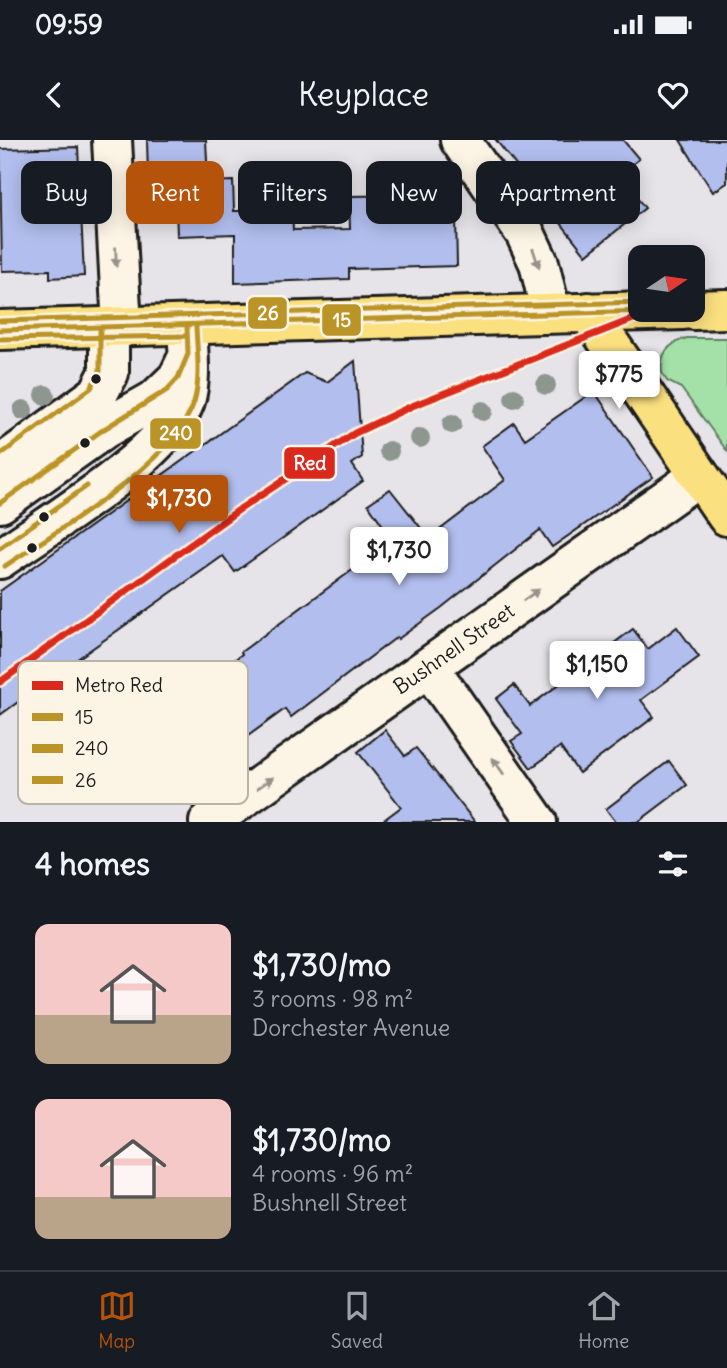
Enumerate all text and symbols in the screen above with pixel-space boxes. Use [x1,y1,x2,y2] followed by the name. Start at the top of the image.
[35,8,103,41] text: 09:59
[298,74,429,115] text: Keyplace
[35,76,73,114] icon: back
[654,76,692,114] icon: heart
[21,161,112,224] chip: Buy
[126,161,224,224] chip: Rent
[238,161,352,224] chip: Filters
[366,161,462,224] chip: New
[476,161,640,224] chip: Apartment
[628,245,705,322] north arrow
[628,245,705,322] map controls
[111,246,122,268] one-way arrow
[532,248,542,269] one-way arrow
[247,296,288,330] line badge: 26
[257,301,279,325] text: 26
[321,303,362,337] line badge: 15
[333,308,351,332] text: 15
[578,352,660,411] pin: $775
[595,359,643,388] text: $775
[89,372,103,386] unlabelled marker
[149,417,202,450] line badge: 240
[159,421,193,445] text: 240
[78,436,92,450] unlabelled marker
[283,446,336,480] line badge: Red
[293,451,327,475] text: Red
[122,476,236,535] pin: $1,730
[146,483,212,512] text: $1,730
[37,510,51,524] unlabelled marker
[342,528,456,587] pin: $1,730
[366,535,432,564] text: $1,730
[25,541,39,555] unlabelled marker
[522,588,540,602] one-way arrow
[388,597,519,700] street label: Bushnell Street
[540,642,654,701] pin: $1,150
[566,649,628,678] text: $1,150
[18,661,248,804] legend
[75,673,163,697] text: Metro Red
[75,705,93,729] text: 15
[75,736,109,760] text: 240
[491,757,505,775] one-way arrow
[75,768,96,792] text: 26
[256,776,274,790] one-way arrow
[35,845,150,883] text: 4 homes
[654,845,692,883] icon: filters
[252,946,391,984] text: $1,730/mo
[91,952,175,1036] icon: home
[252,984,413,1013] text: 3 rooms · 98 m²
[252,1013,450,1042] text: Dorchester Avenue
[252,1121,391,1159] text: $1,730/mo
[91,1127,175,1211] icon: home
[252,1159,413,1188] text: 4 rooms · 96 m²
[252,1188,407,1217] text: Bushnell Street
[98,1287,136,1353] tab: Map
[331,1287,383,1353] tab: Saved
[578,1287,629,1353] tab: Home

